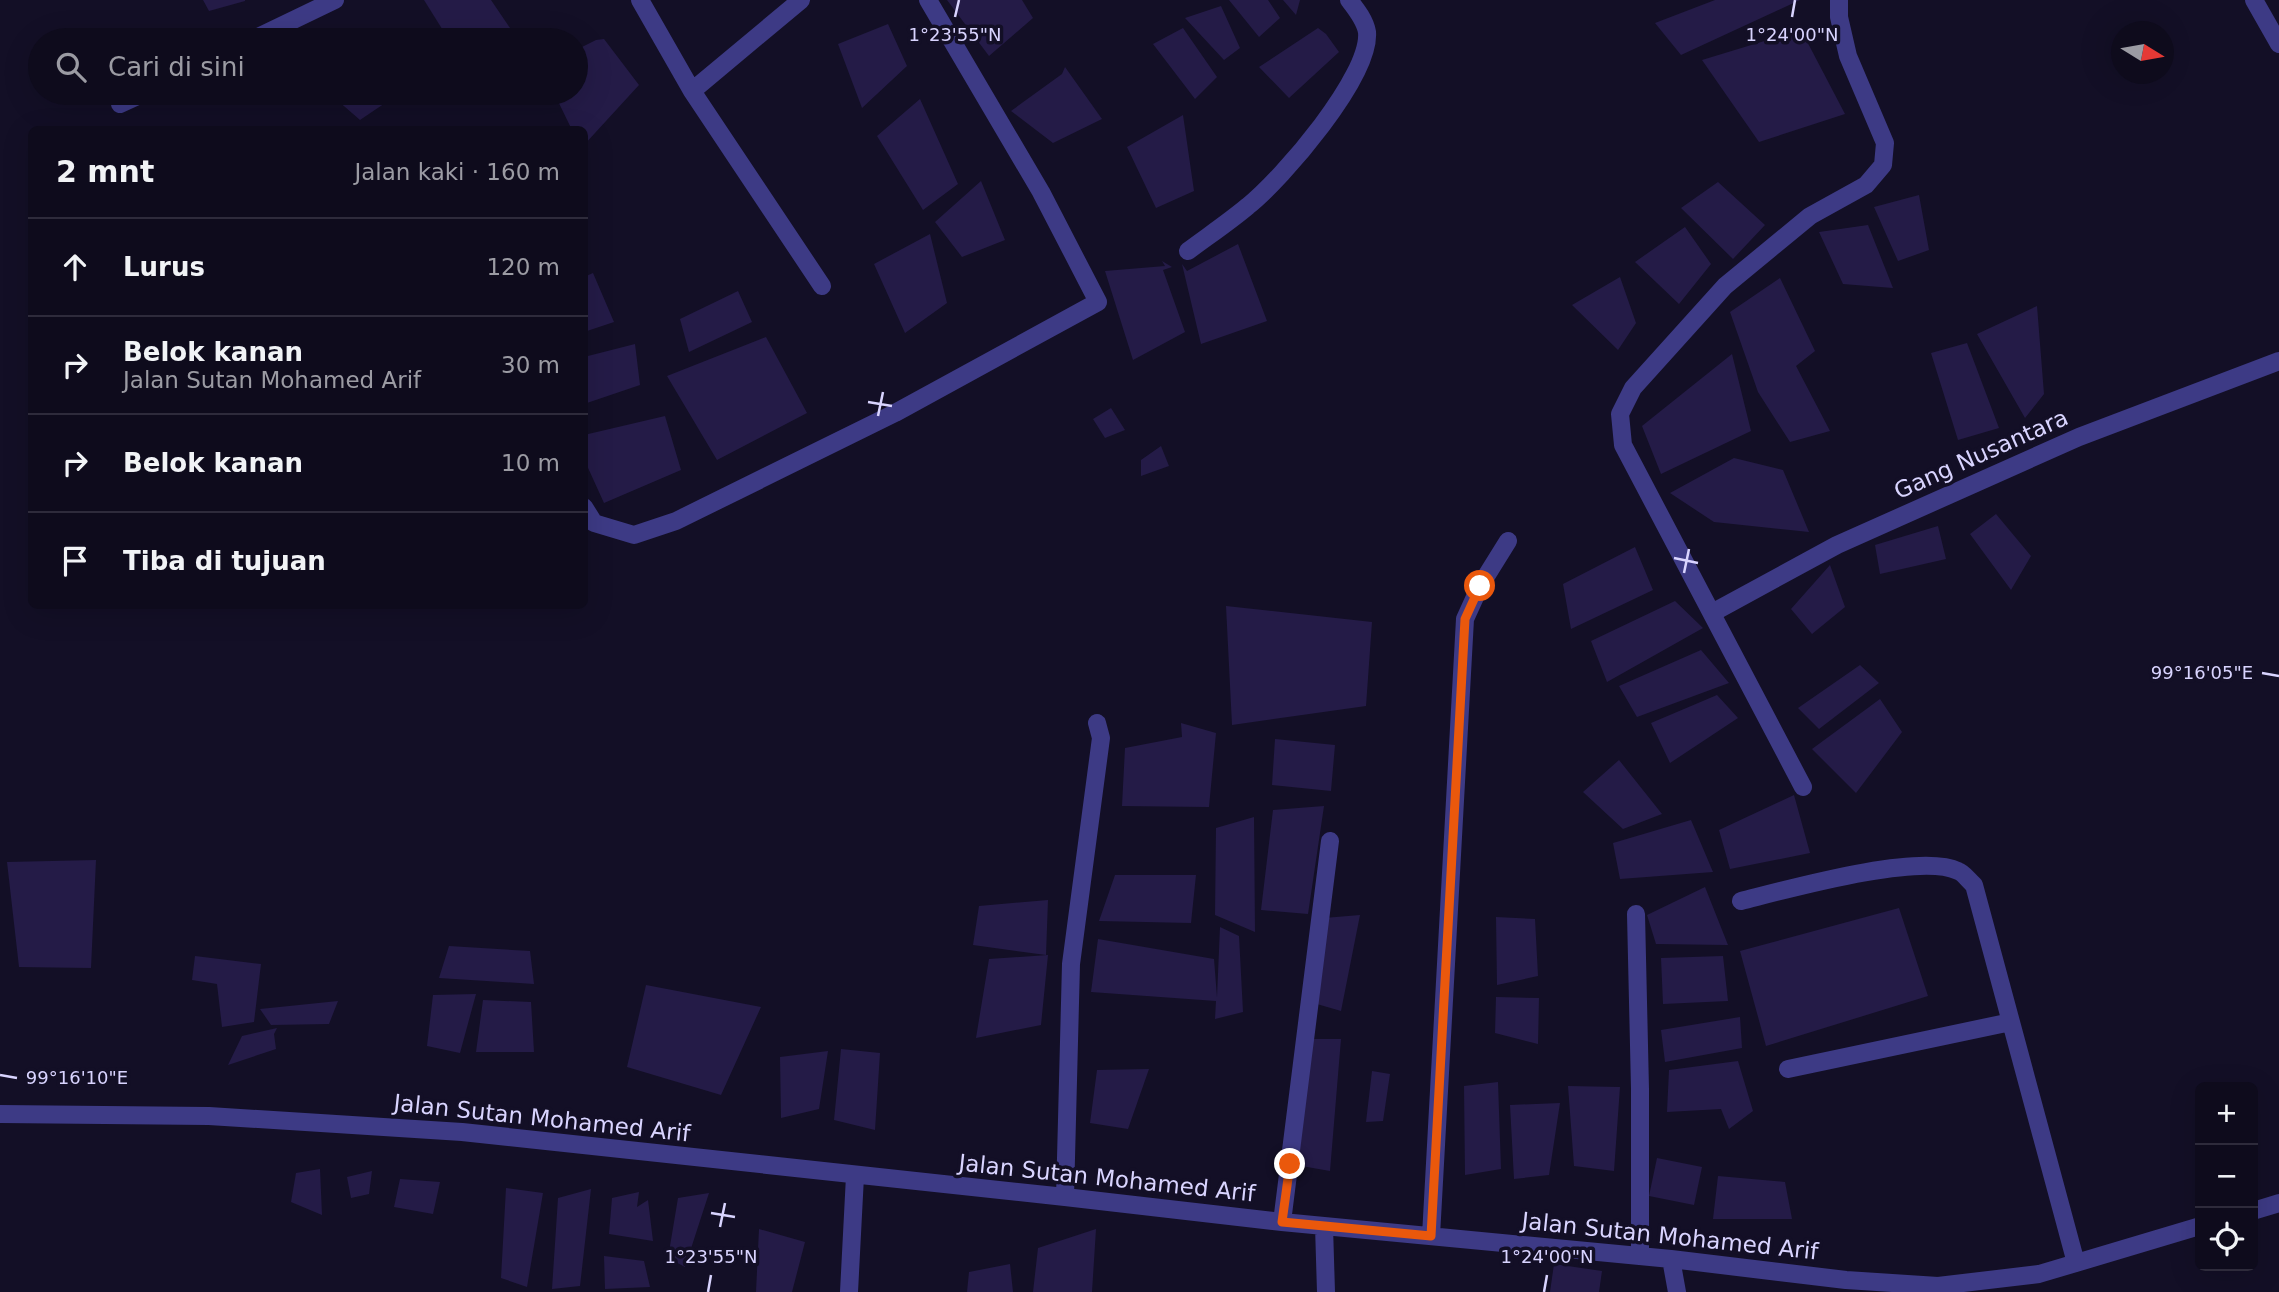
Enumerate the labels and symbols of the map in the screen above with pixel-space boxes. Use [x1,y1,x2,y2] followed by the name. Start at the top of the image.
[2111,21,2174,84] north arrow
[909,24,1001,45] text: 1°23'55"N
[1746,24,1838,45] text: 1°24'00"N
[1890,404,2072,504] street label: Gang Nusantara
[1464,570,1495,601] route start
[2151,662,2253,683] text: 99°16'05"E
[26,1067,128,1088] text: 99°16'10"E
[390,1089,693,1147] street label: Jalan Sutan Mohamed Arif
[1274,1148,1305,1179] route end
[955,1149,1258,1207] street label: Jalan Sutan Mohamed Arif
[1518,1207,1821,1265] street label: Jalan Sutan Mohamed Arif
[665,1246,757,1267] text: 1°23'55"N
[1501,1246,1593,1267] text: 1°24'00"N

